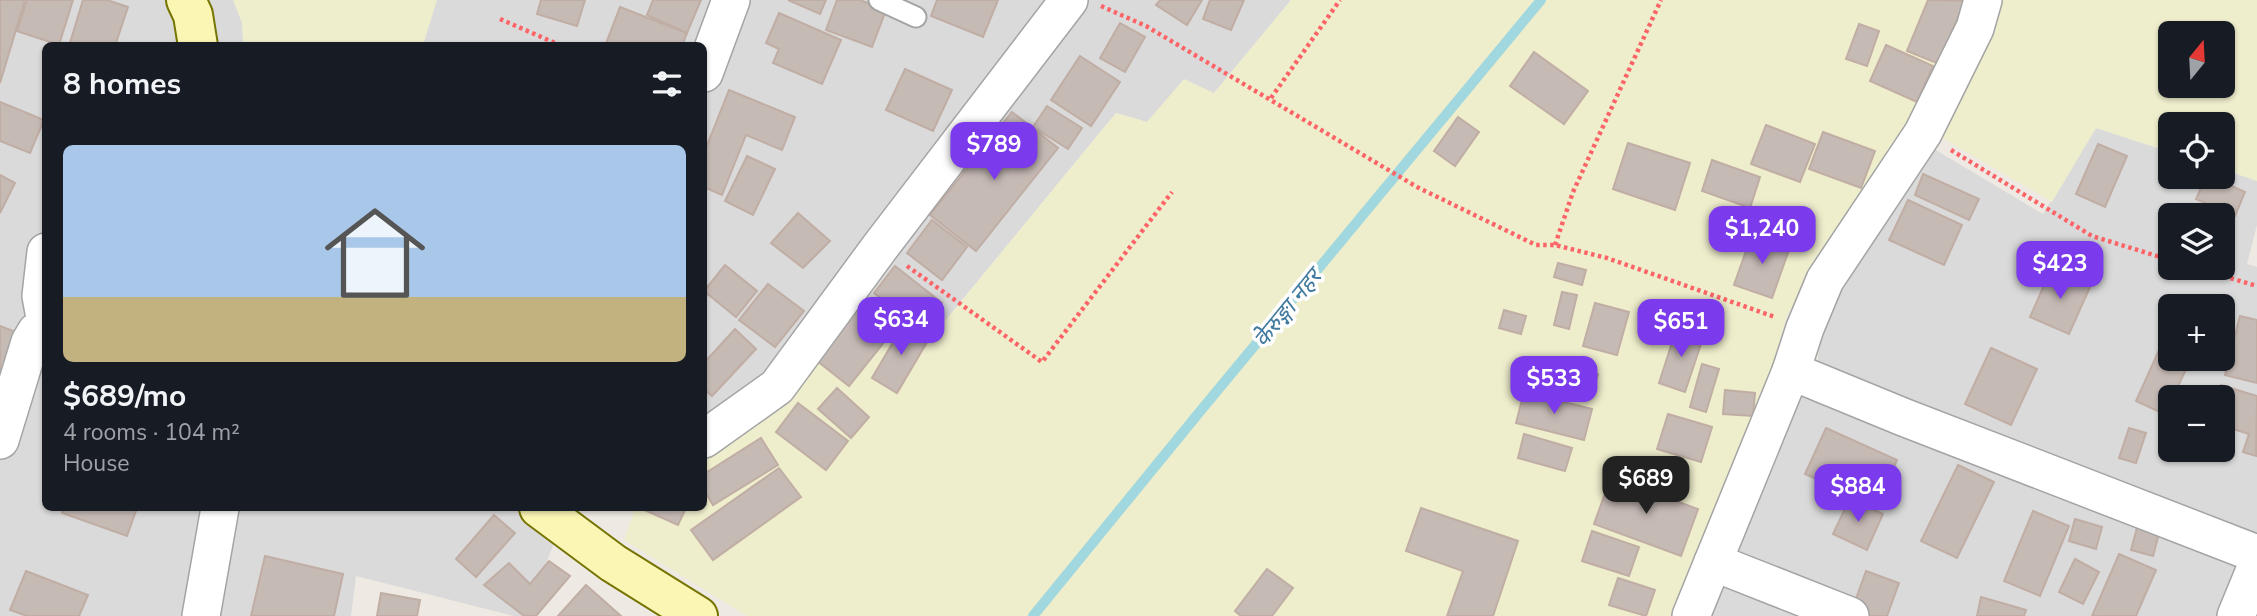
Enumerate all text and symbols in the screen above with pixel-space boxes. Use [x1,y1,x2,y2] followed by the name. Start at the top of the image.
[2158,21,2235,98] north arrow
[2158,21,2235,462] map controls
[63,64,181,105] text: 8 homes
[648,65,686,103] icon: filters
[2158,112,2235,189] button: locate
[953,122,1035,182] pin: $789
[966,129,1022,160] text: $789
[312,190,438,316] icon: home
[2158,203,2235,280] button: layers
[1705,206,1819,266] pin: $1,240
[1725,213,1799,244] text: $1,240
[2019,242,2101,301] pin: $423
[2032,248,2088,279] text: $423
[1246,259,1331,354] water label: केेरुङ्गा नहर
[2158,294,2235,371] button: +
[860,298,942,357] pin: $634
[1640,300,1722,359] pin: $651
[873,304,929,335] text: $634
[1653,306,1709,337] text: $651
[1513,356,1595,416] pin: $533
[1526,363,1582,394] text: $533
[63,376,186,417] text: $689/mo
[2158,385,2235,462] button: −
[63,417,240,448] text: 4 rooms · 104 m²
[63,448,130,479] text: House
[1605,456,1687,516] pin: $689
[1618,463,1674,494] text: $689
[1817,464,1899,524] pin: $884
[1830,471,1886,502] text: $884

